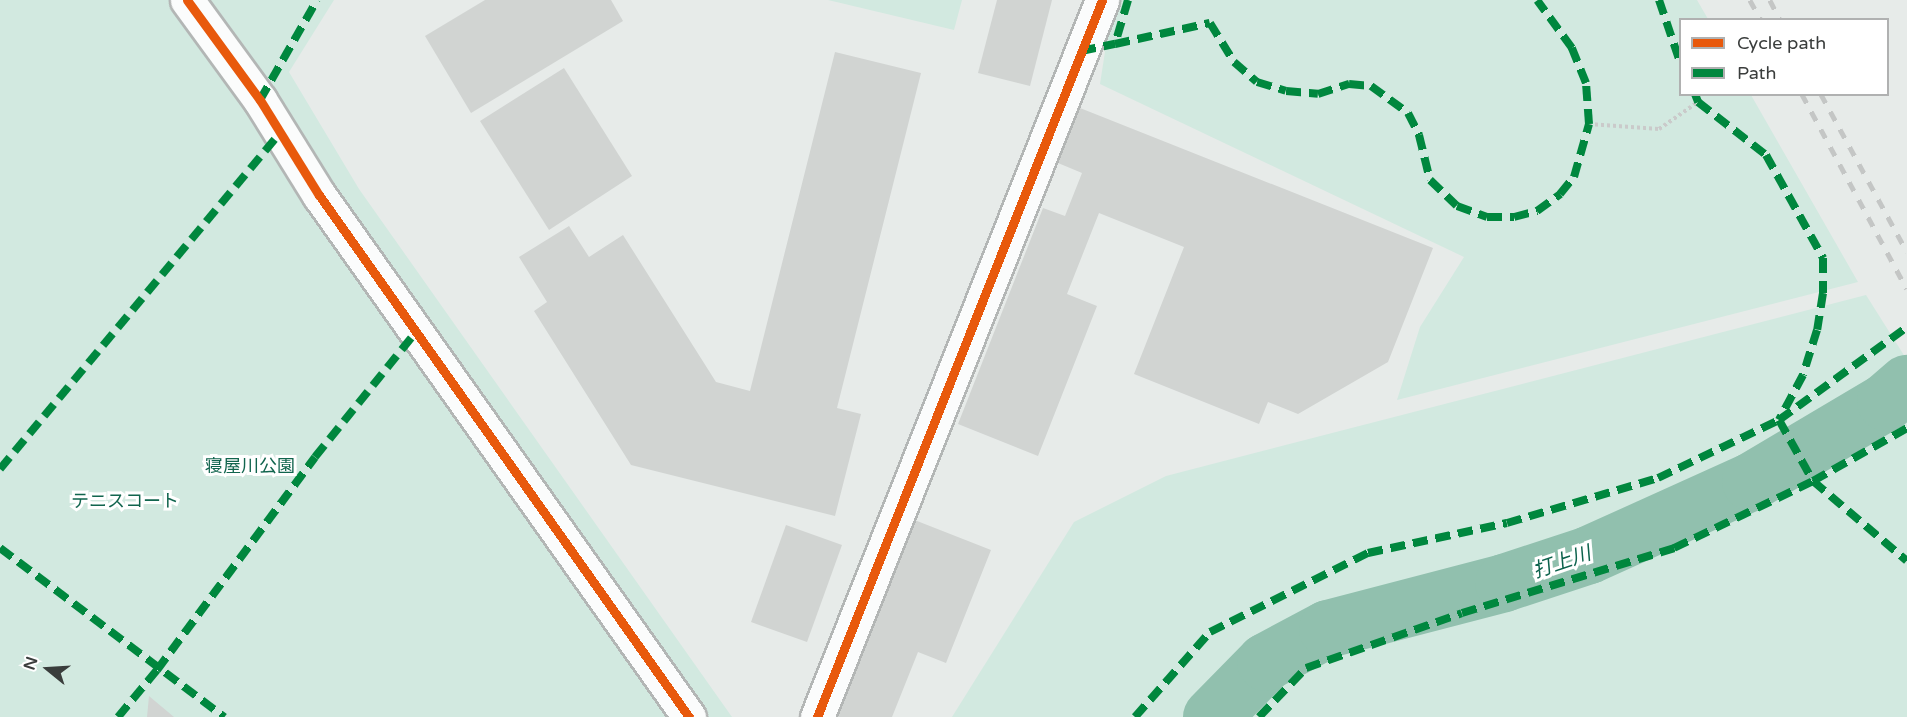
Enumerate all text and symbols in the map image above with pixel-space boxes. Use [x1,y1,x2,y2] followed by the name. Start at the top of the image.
[1679,18,1889,96] legend
[1737,32,1826,54] text: Cycle path
[1737,62,1776,84] text: Path
[205,455,295,477] park label: 寝屋川公園
[71,490,179,512] park label: テニスコート
[1530,542,1594,584] water label: 打上川
[18,639,78,699] north arrow
[19,654,42,673] text: N

